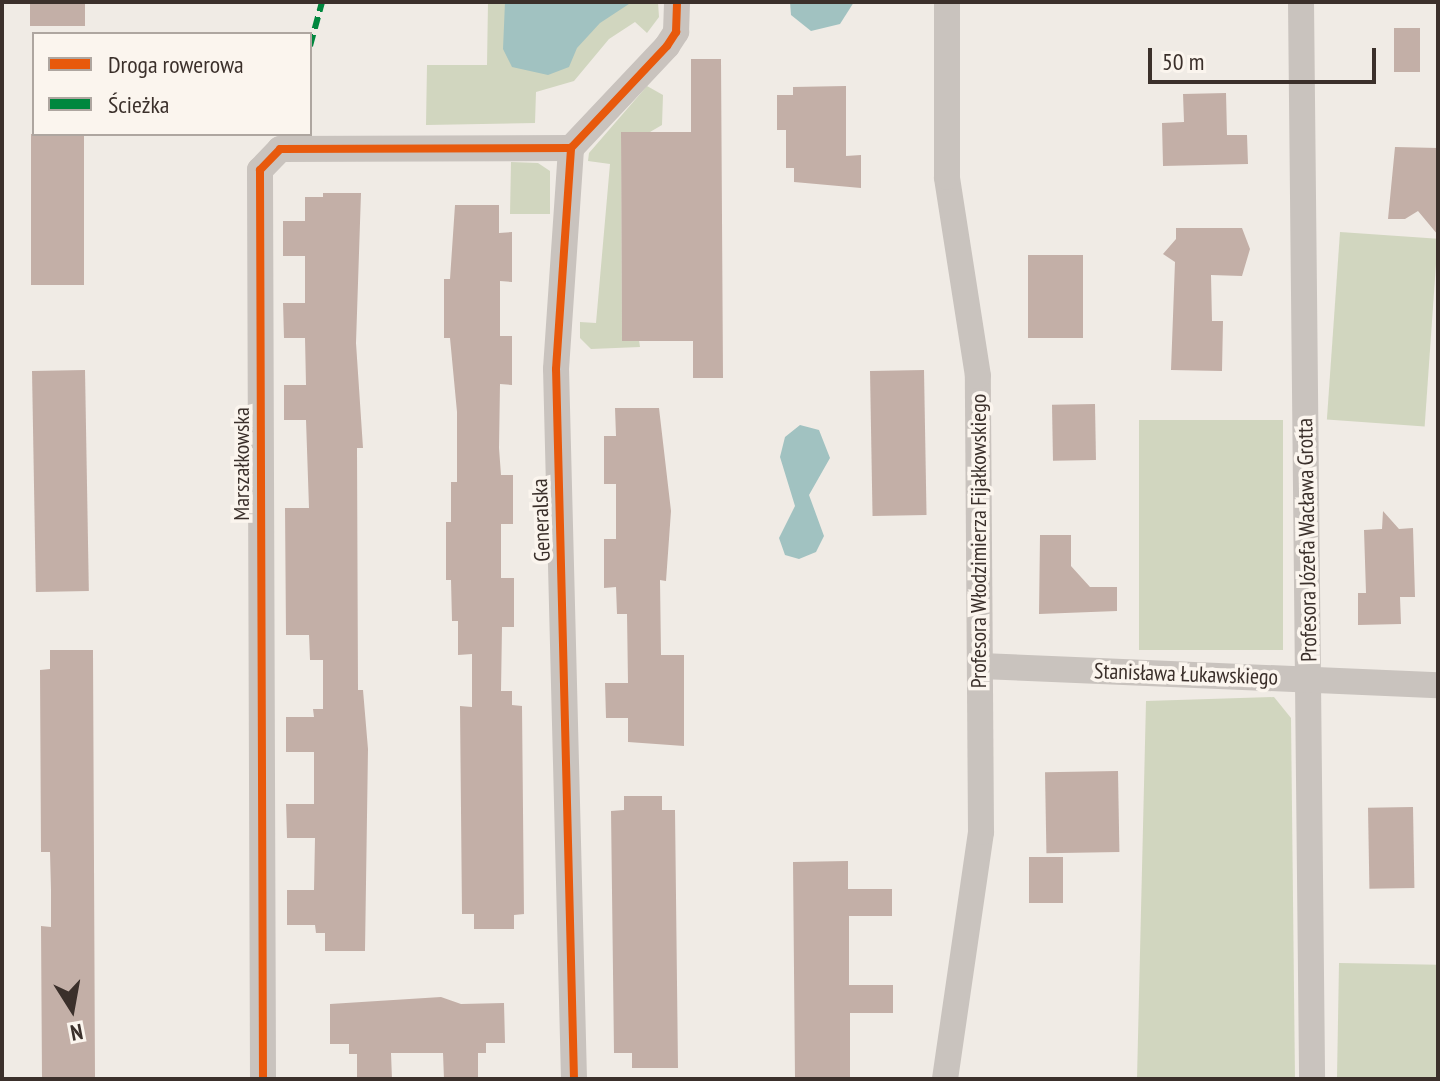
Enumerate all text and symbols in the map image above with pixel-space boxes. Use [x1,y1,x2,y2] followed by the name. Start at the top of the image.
[32,32,312,136] legend
[1152,32,1380,82] scale bar
[1162,46,1204,77] text: 50 m
[108,49,244,80] text: Droga rowerowa
[108,89,169,120] text: Ścieżka
[966,394,992,688] street label: Profesora Włodzimierza Fijałkowskiego
[229,407,255,521] street label: Marszałkowska
[1292,418,1322,662] street label: Profesora Józefa Wacława Grotta
[526,478,556,562] street label: Generalska
[1094,658,1278,690] street label: Stanisława Łukawskiego
[32,969,112,1049] north arrow
[68,1018,85,1047] text: N

